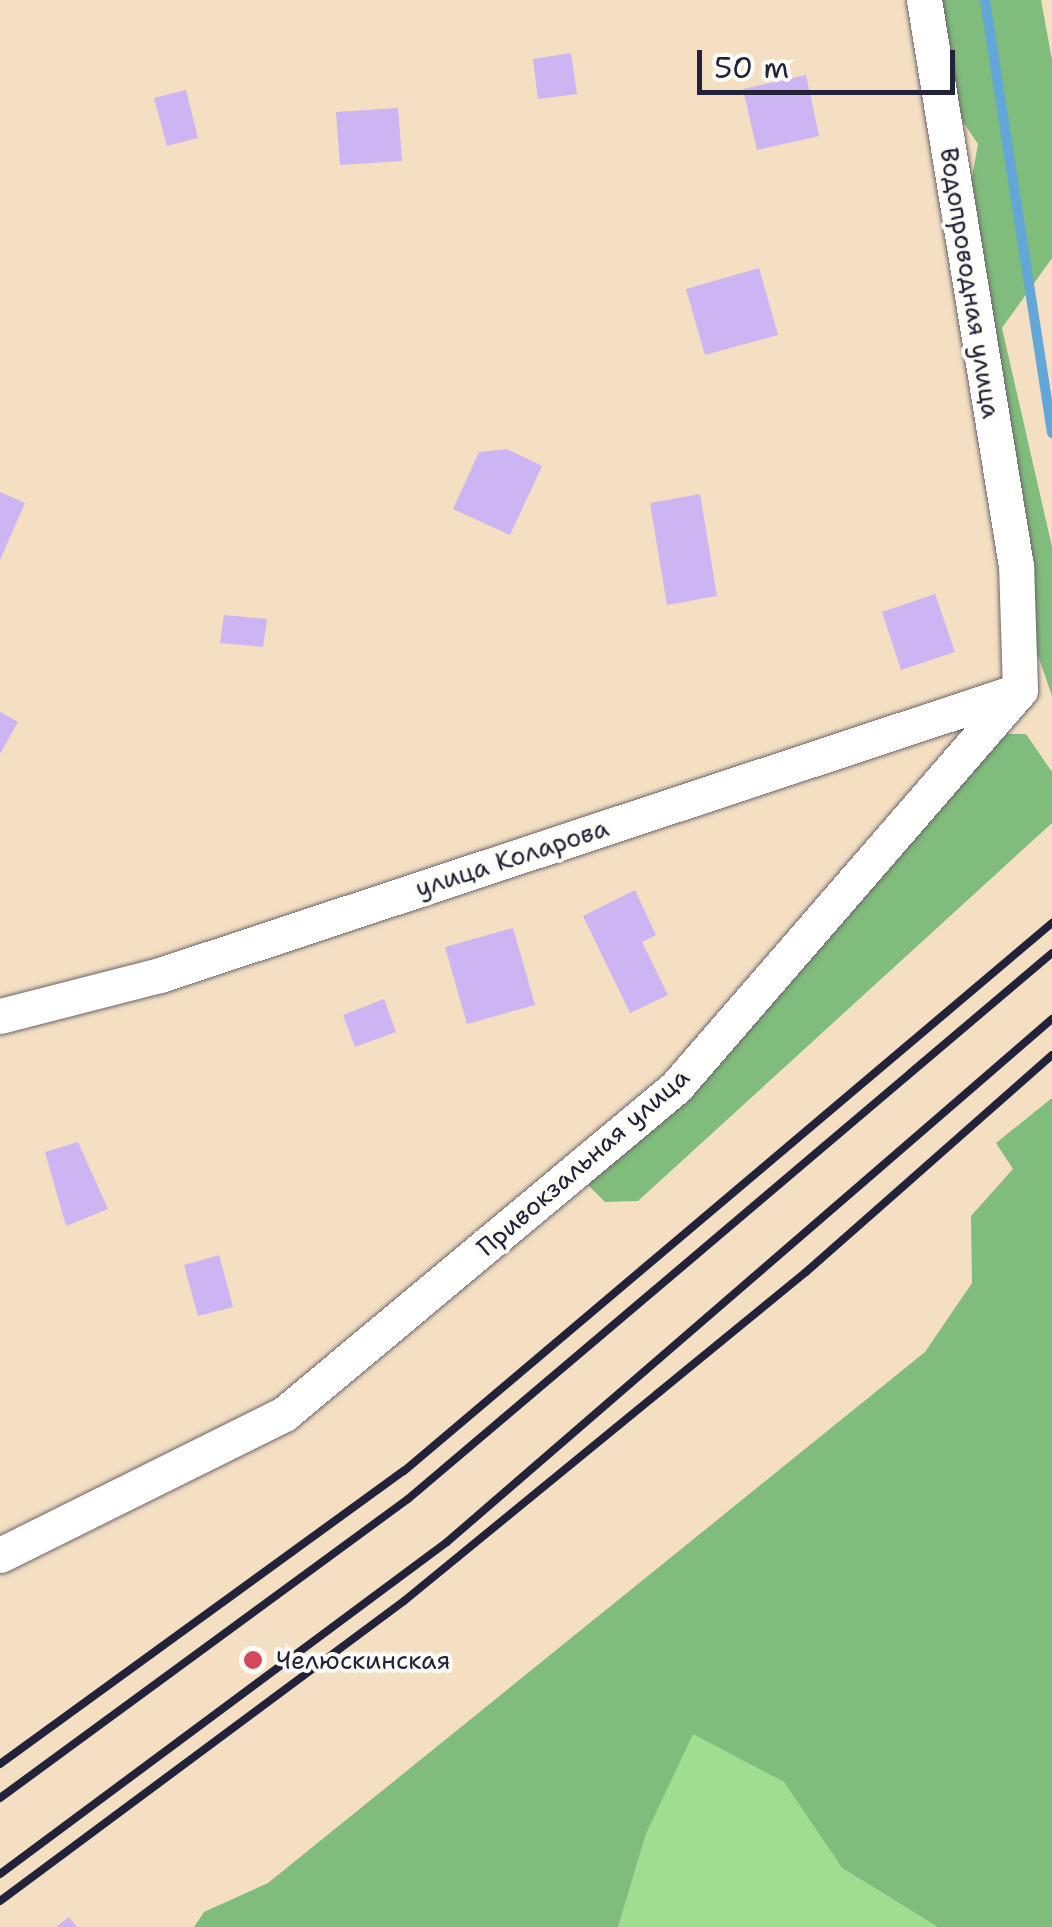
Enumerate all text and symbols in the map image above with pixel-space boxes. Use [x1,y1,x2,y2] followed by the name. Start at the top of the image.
[702,30,960,92] scale bar
[714,47,789,88] text: 50 m
[934,145,1006,421] street label: Водопроводная улица
[412,813,612,903] street label: улица Коларова
[471,1062,695,1262] street label: Привокзальная улица
[276,1645,450,1675] place label: Челюскинская
[240,1647,266,1673] marker: Челюскинская

